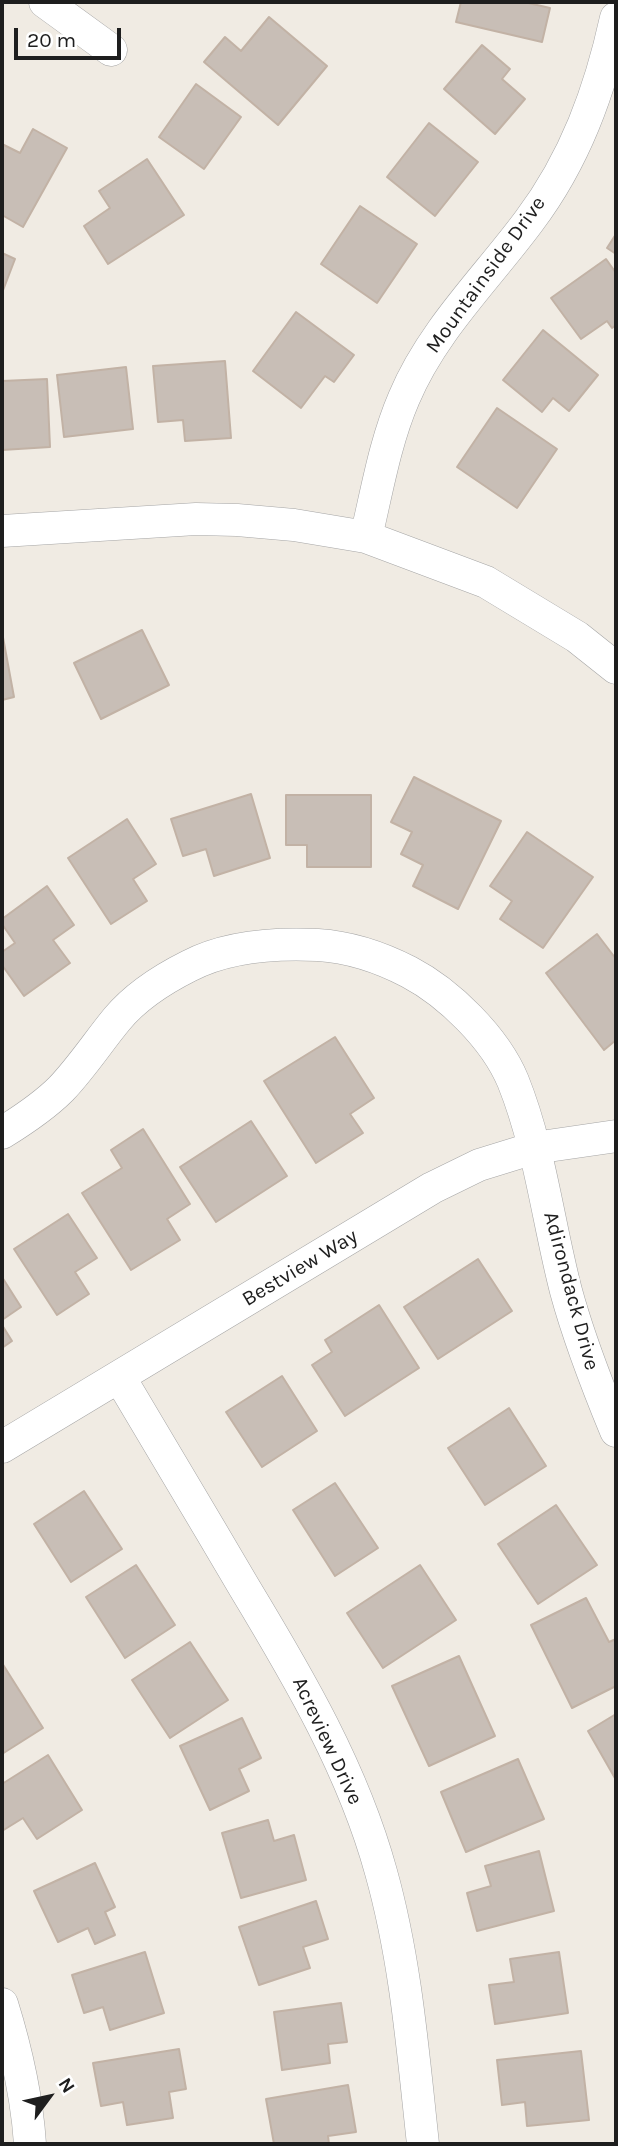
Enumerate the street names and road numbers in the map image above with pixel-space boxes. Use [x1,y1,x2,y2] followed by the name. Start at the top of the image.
[421,192,551,358] street label: Mountainside Drive
[538,1209,604,1373] street label: Adirondack Drive
[238,1224,362,1312] street label: Bestview Way
[286,1673,368,1809] street label: Acreview Drive

